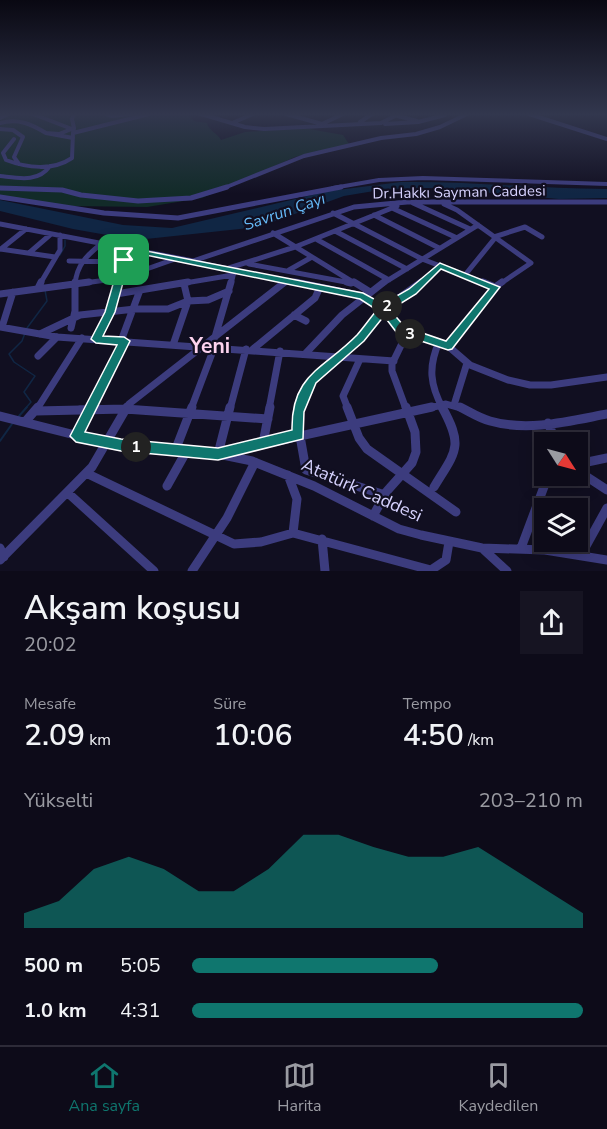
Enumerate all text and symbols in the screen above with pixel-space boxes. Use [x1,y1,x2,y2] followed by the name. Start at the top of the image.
[372,180,546,204] street label: Dr.Hakkı Sayman Caddesi
[240,188,328,236] water label: Savrun Çayı
[98,234,149,285] pin
[107,243,140,276] icon: arrive
[372,291,402,321] pin: 2
[382,295,392,317] text: 2
[395,319,425,349] pin: 3
[405,323,415,345] text: 3
[189,332,230,360] district label: Yeni
[121,432,151,462] pin: 1
[534,432,588,486] north arrow
[534,432,588,552] map controls
[131,436,141,458] text: 1
[298,453,426,527] street label: Atatürk Caddesi
[534,498,588,552] button: layers
[24,586,241,631] text: Akşam koşusu
[520,591,583,654] button: share
[24,631,77,658] text: 20:02
[24,693,76,715] text: Mesafe
[213,693,246,715] text: Süre
[403,693,452,715] text: Tempo
[24,715,85,756] text: 2.09
[213,715,292,756] text: 10:06
[403,715,464,756] text: 4:50
[85,729,111,751] text: km
[464,729,494,751] text: /km
[24,787,93,814] text: Yükselti
[479,787,583,814] text: 203–210 m
[24,952,83,979] text: 500 m
[120,952,161,979] text: 5:05
[24,997,87,1024] text: 1.0 km
[120,997,161,1024] text: 4:31
[69,1059,140,1117] tab: Ana sayfa
[277,1059,321,1117] tab: Harita
[459,1059,538,1117] tab: Kaydedilen

